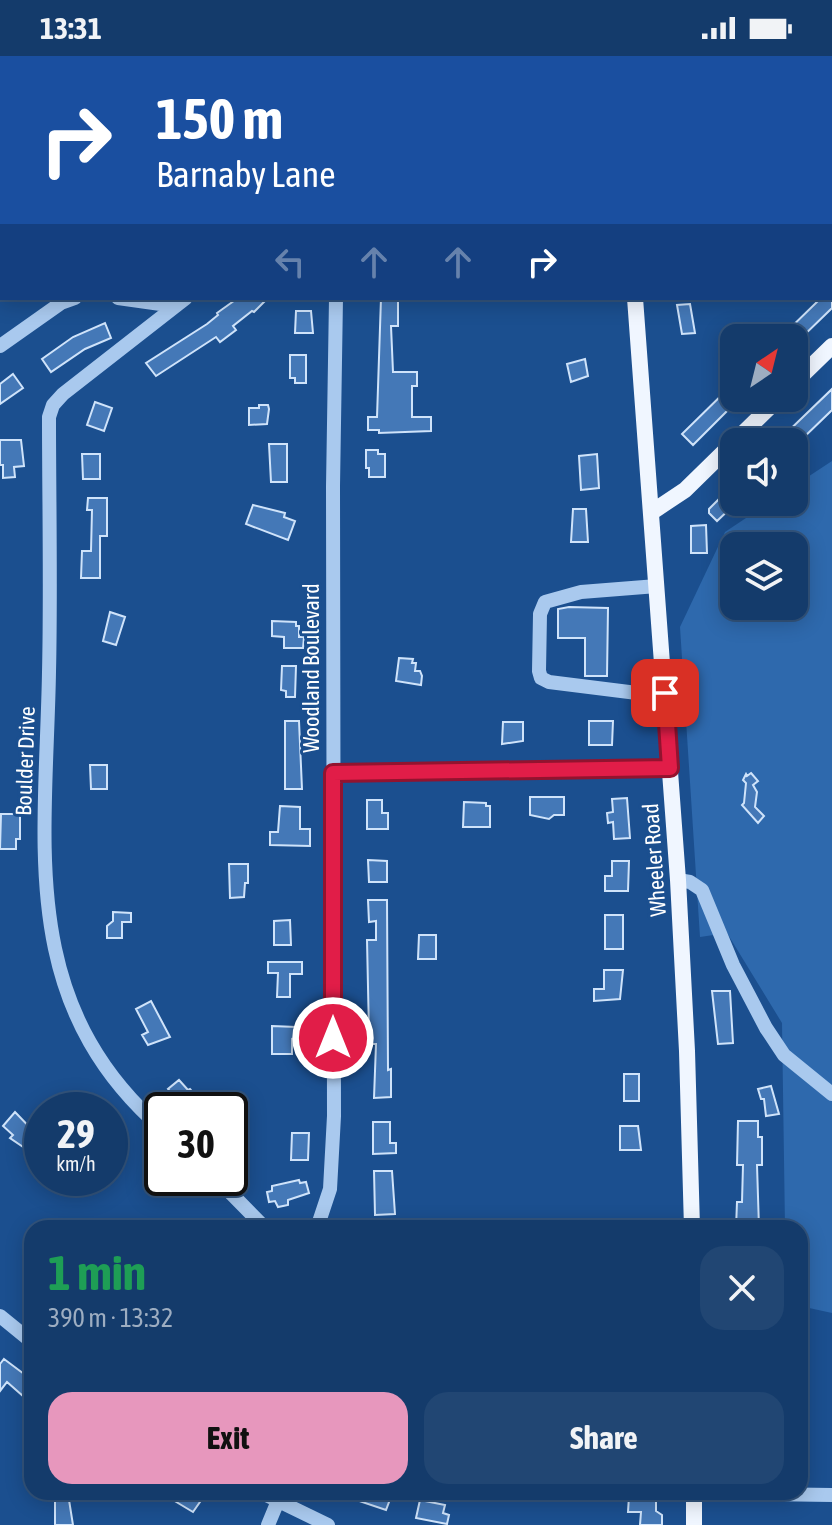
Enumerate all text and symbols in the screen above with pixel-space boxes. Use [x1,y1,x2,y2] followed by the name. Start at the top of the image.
[40,11,102,45] text: 13:31
[156,87,283,151] text: 150 m
[24,88,128,192] icon: right
[156,153,336,195] text: Barnaby Lane
[268,240,312,284] icon: left
[352,240,396,284] icon: ahead
[436,240,480,284] icon: ahead
[520,240,564,284] icon: right
[720,324,808,412] north arrow
[720,324,808,620] map controls
[720,428,808,516] button: sound
[720,532,808,620] button: layers
[298,583,324,753] street label: Woodland Boulevard
[631,659,699,727] pin
[643,671,687,715] icon: arrive
[10,706,40,816] street label: Boulder Drive
[637,802,671,918] street label: Wheeler Road
[291,996,375,1080] position arrow
[144,1092,248,1196] speed limit sign: 30
[57,1111,95,1156] text: 29
[56,1152,96,1175] text: km/h
[48,1245,146,1300] text: 1 min
[700,1246,784,1330] button: close
[48,1303,173,1333] text: 390 m · 13:32
[48,1392,408,1484] button: Exit
[424,1392,784,1484] button: Share

